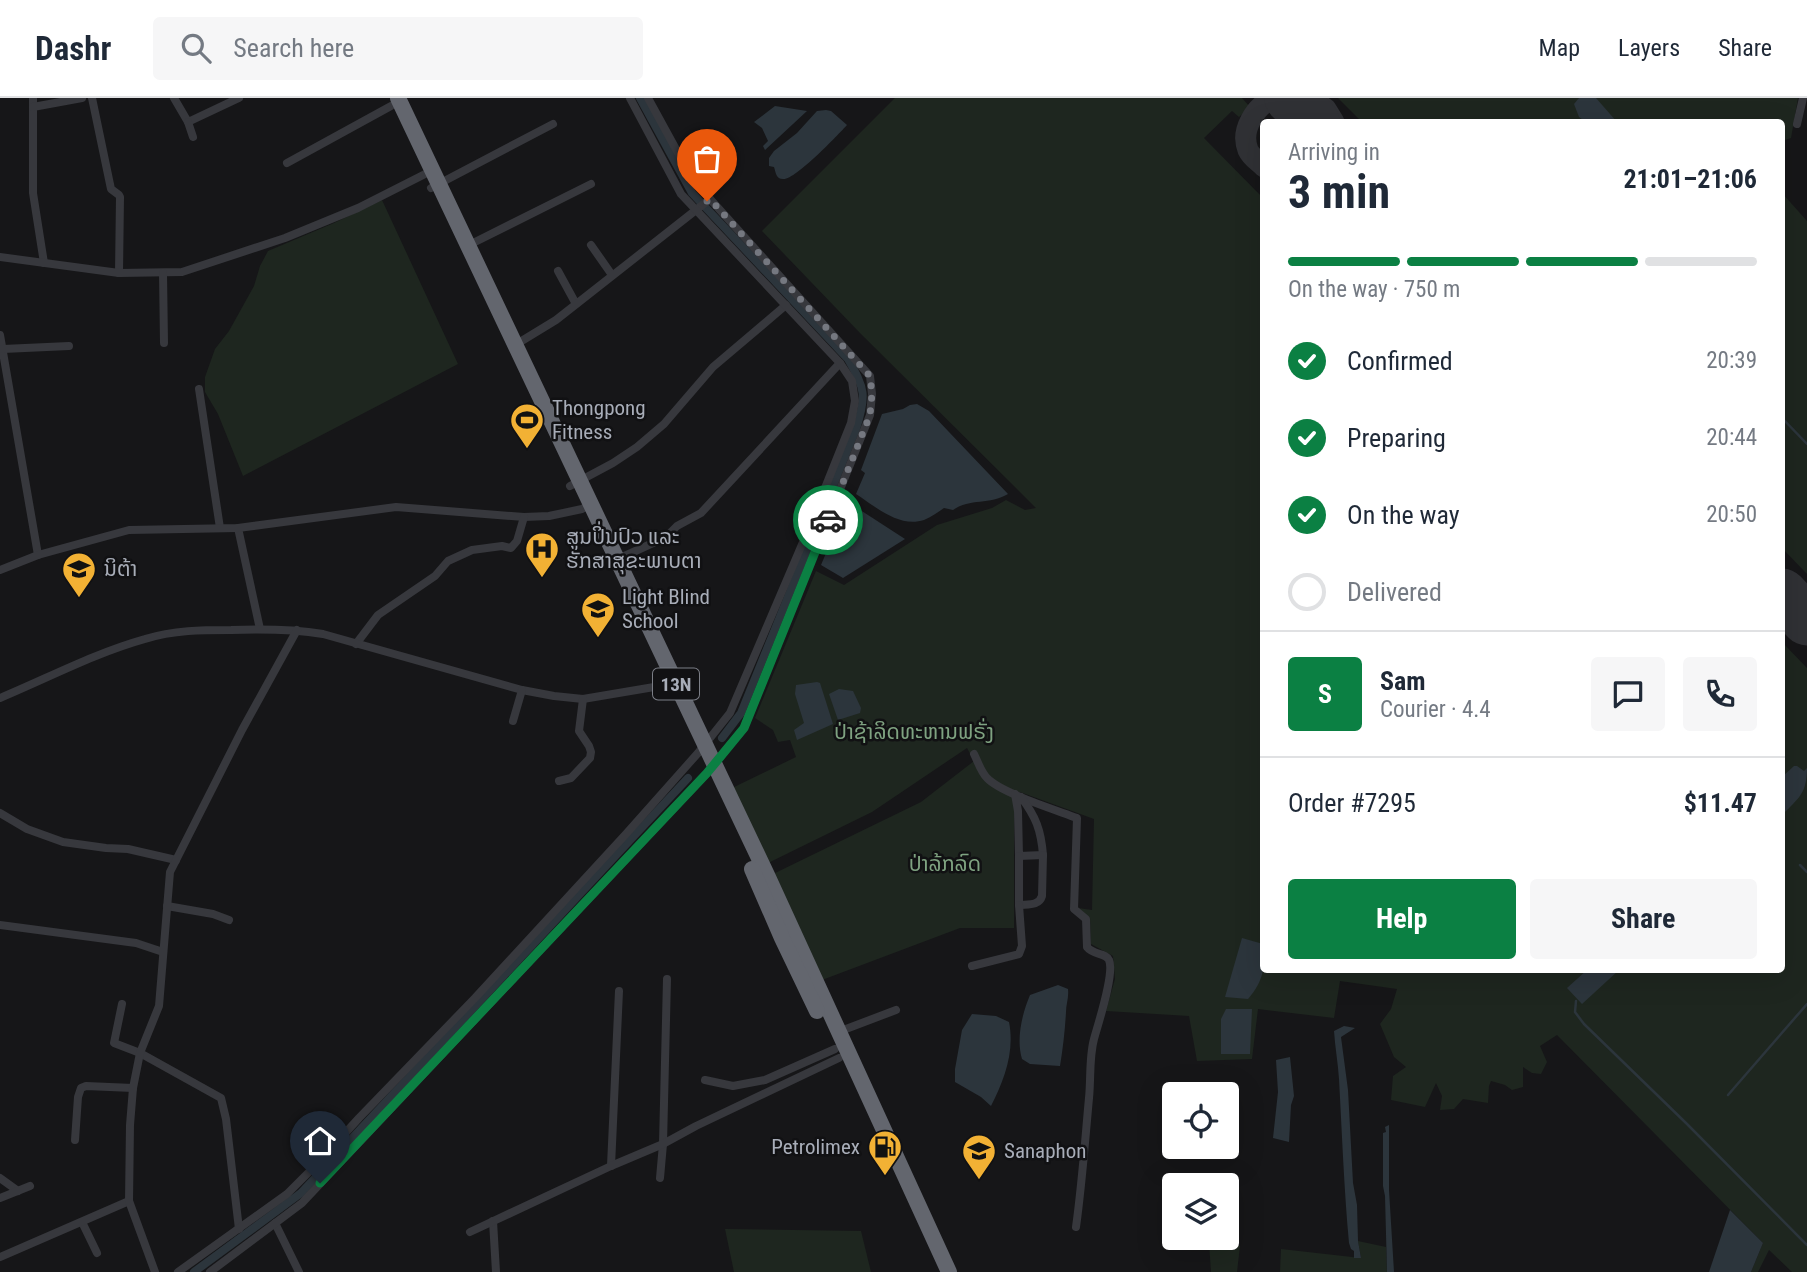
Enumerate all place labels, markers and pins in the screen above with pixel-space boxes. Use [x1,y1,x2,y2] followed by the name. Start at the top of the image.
[677,129,737,201] pin
[552,396,646,444] place label: Thongpong Fitness
[508,401,546,450] sports icon: Thongpong Fitness
[566,521,701,575] place label: ສູນປິ່ນປົວ ແລະ ຮັກສາສຸຂະພາບຕາ
[523,530,561,579] hospital icon: ສູນປິ່ນປົວ ແລະ ຮັກສາສຸຂະພາບຕາ
[60,550,98,599] school or university icon: ນິຕ້າ
[104,557,137,581] place label: ນິຕ້າ
[622,585,710,633] place label: Light Blind School
[579,590,617,639] school or university icon: Light Blind School
[290,1111,350,1183] pin
[866,1128,904,1177] fuel station icon: Petrolimex
[960,1132,998,1181] school or university icon: Sanaphon
[771,1135,860,1159] place label: Petrolimex
[1004,1139,1086,1163] place label: Sanaphon

